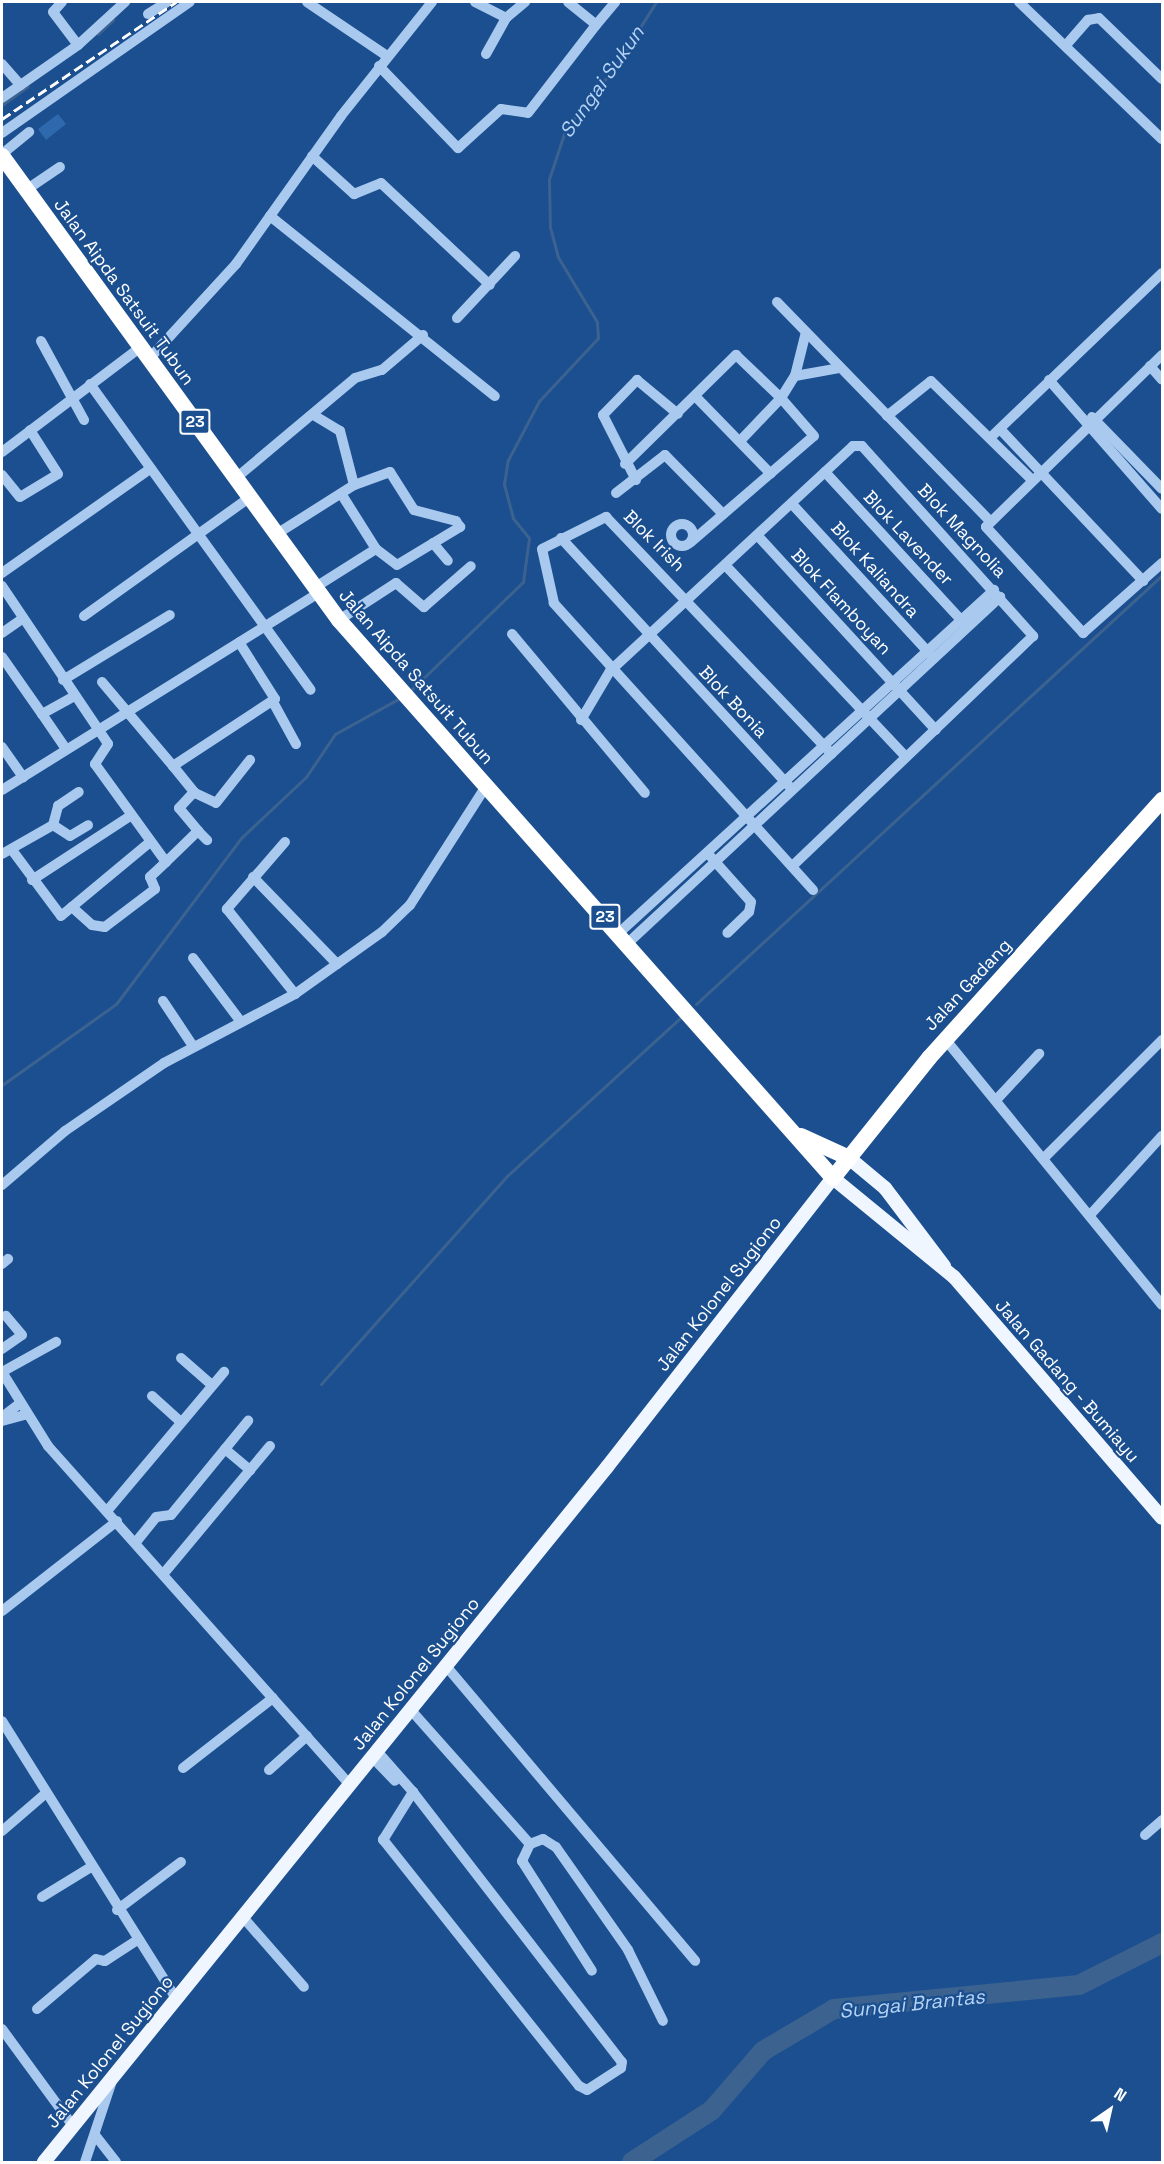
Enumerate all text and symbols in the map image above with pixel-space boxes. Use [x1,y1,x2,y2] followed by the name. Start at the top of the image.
[555,22,649,142] water label: Sungai Sukun
[49,194,199,390] street label: Jalan Aipda Satsuit Tubun
[178,409,212,435] road number: 23
[913,480,1011,582] street label: Blok Magnolia
[859,486,957,590] street label: Blok Lavender
[619,506,689,576] street label: Blok Irish
[826,518,924,622] street label: Blok Kaliandra
[786,545,896,659] street label: Blok Flamboyan
[334,585,498,769] street label: Jalan Aipda Satsuit Tubun
[694,662,772,742] street label: Blok Bonia
[588,904,622,930] road number: 23
[920,935,1016,1035] street label: Jalan Gadang
[652,1212,786,1376] street label: Jalan Kolonel Sugiono
[990,1295,1144,1467] street label: Jalan Gadang - Bumiayu
[348,1593,484,1755] street label: Jalan Kolonel Sugiono
[42,1971,178,2133] street label: Jalan Kolonel Sugiono
[838,1984,986,2024] water label: Sungai Brantas
[1080,2080,1140,2140] north arrow
[1110,2083,1131,2106] text: N

